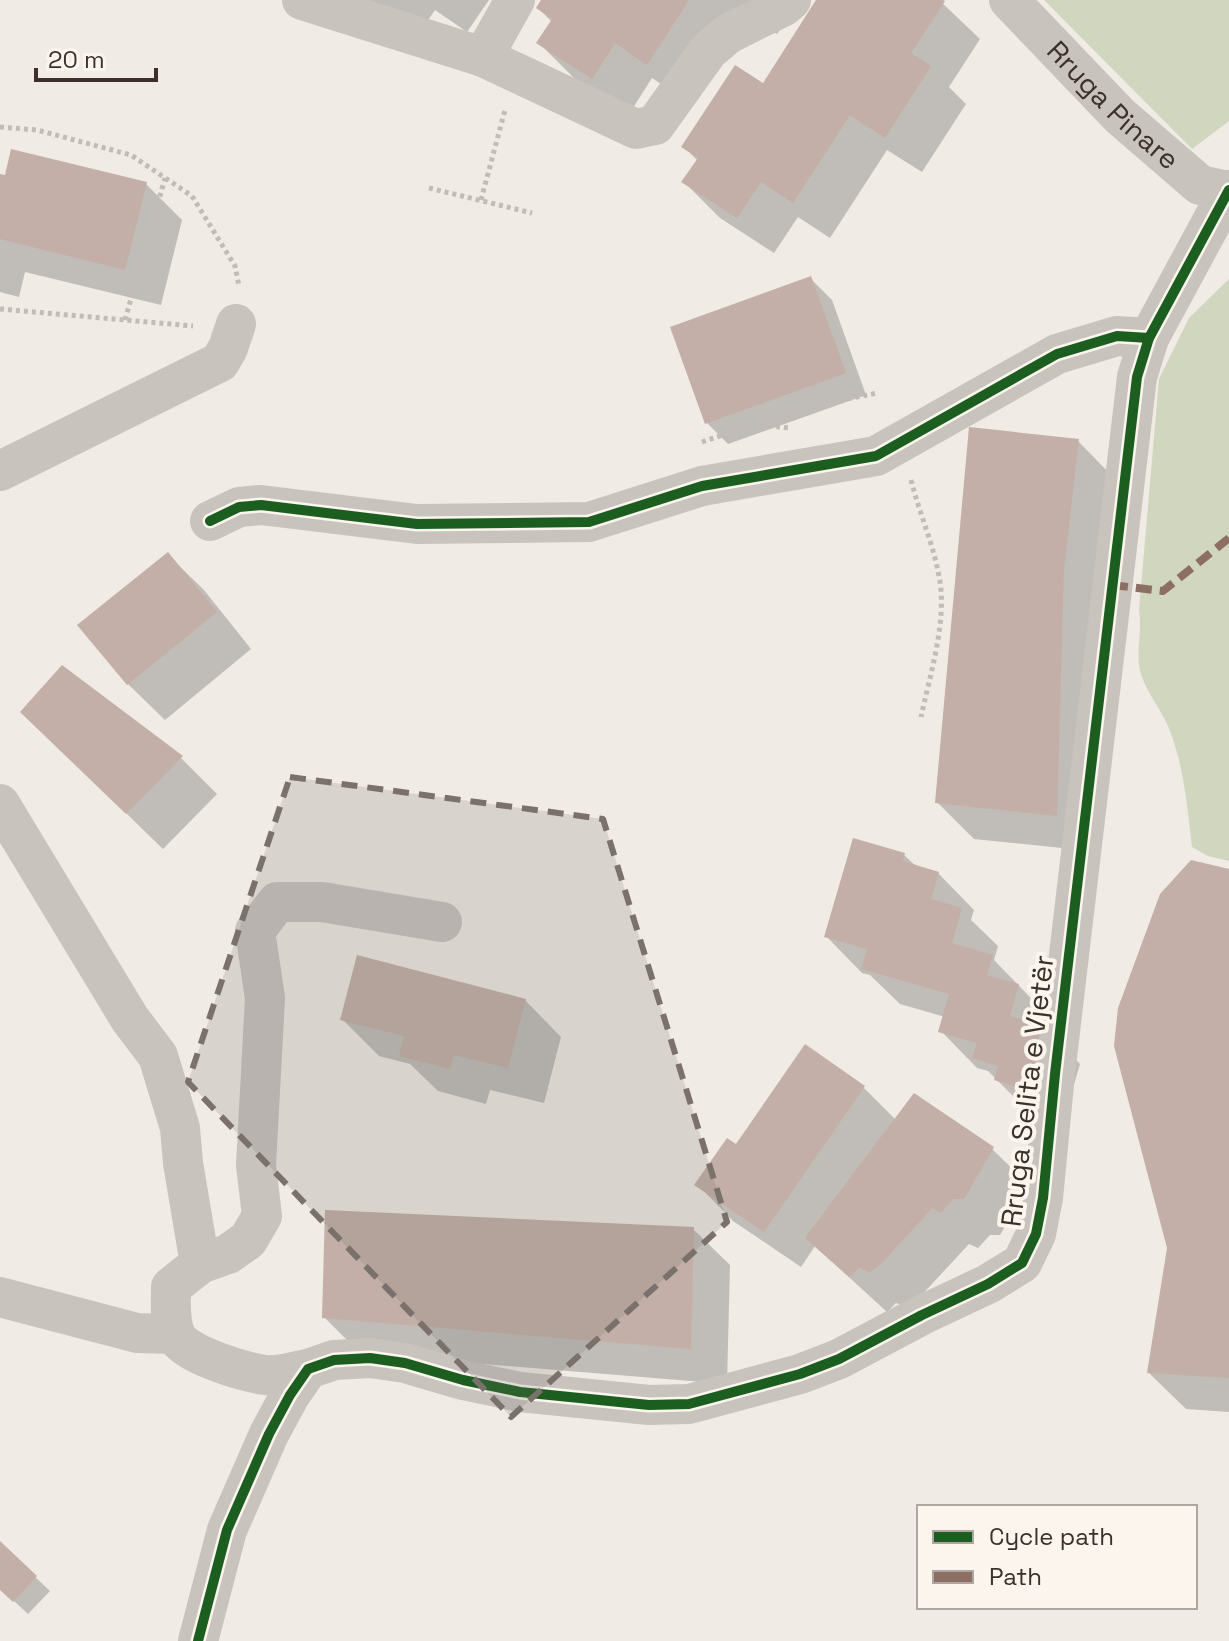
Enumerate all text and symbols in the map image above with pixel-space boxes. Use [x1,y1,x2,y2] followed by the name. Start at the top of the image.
[36,32,156,82] scale bar
[1039,33,1187,177] street label: Rruga Pinare
[48,44,105,75] text: 20 m
[992,953,1062,1229] street label: Rruga Selita e Vjetër
[917,1505,1197,1609] legend
[989,1521,1114,1552] text: Cycle path
[989,1561,1042,1592] text: Path

